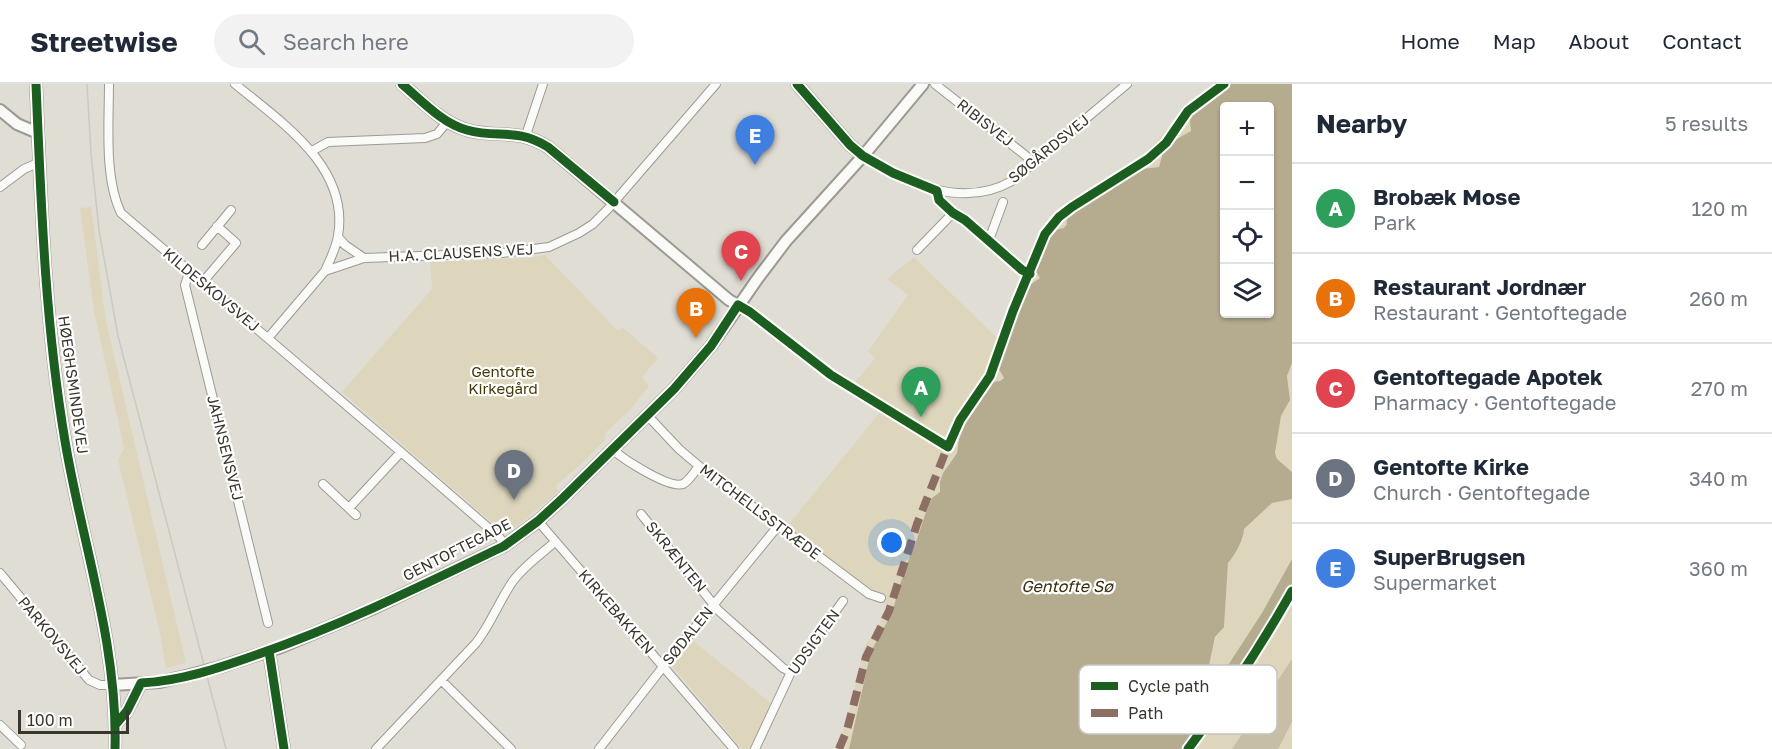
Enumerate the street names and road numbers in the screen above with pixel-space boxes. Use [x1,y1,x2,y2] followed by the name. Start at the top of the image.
[954,95,1017,150] street label: RIBISVEJ
[1004,110,1092,186] street label: SØGÅRDSVEJ
[388,239,534,265] street label: H.A. CLAUSENS VEJ
[160,244,264,335] street label: KILDESKOVSVEJ
[55,315,93,455] street label: HØEGHSMINDEVEJ
[204,393,248,502] street label: JAHNSENSVEJ
[697,460,825,563] street label: MITCHELLSSTRÆDE
[400,514,514,584] street label: GENTOFTEGADE
[643,517,711,595] street label: SKRÆNTEN
[575,566,658,657] street label: KIRKEBAKKEN
[15,593,91,678] street label: PARKOVSVEJ
[658,602,716,668] street label: SØDALEN
[784,605,843,677] street label: UDSIGTEN

